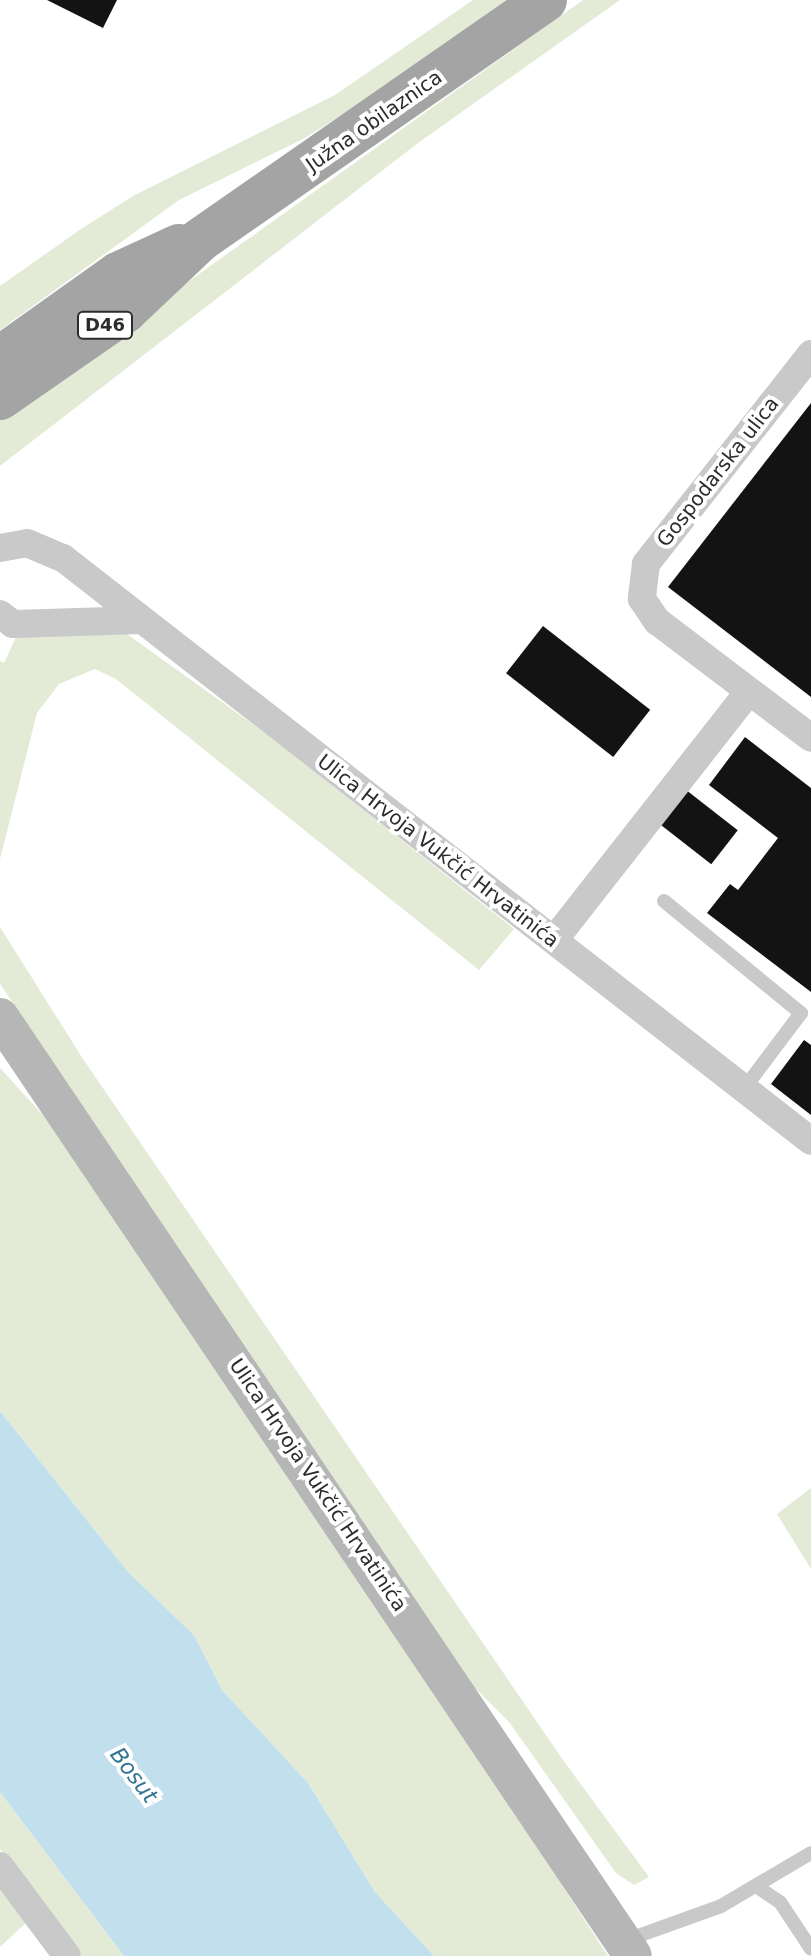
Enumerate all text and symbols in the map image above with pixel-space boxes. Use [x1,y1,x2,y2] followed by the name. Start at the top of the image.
[301,65,447,177] street label: Južna obilaznica
[77,311,133,339] road number: D46
[652,392,784,552] street label: Gospodarska ulica
[313,749,563,953] street label: Ulica Hrvoja Vukčić Hrvatinića
[224,1354,412,1616] street label: Ulica Hrvoja Vukčić Hrvatinića
[105,1742,163,1808] water label: Bosut

